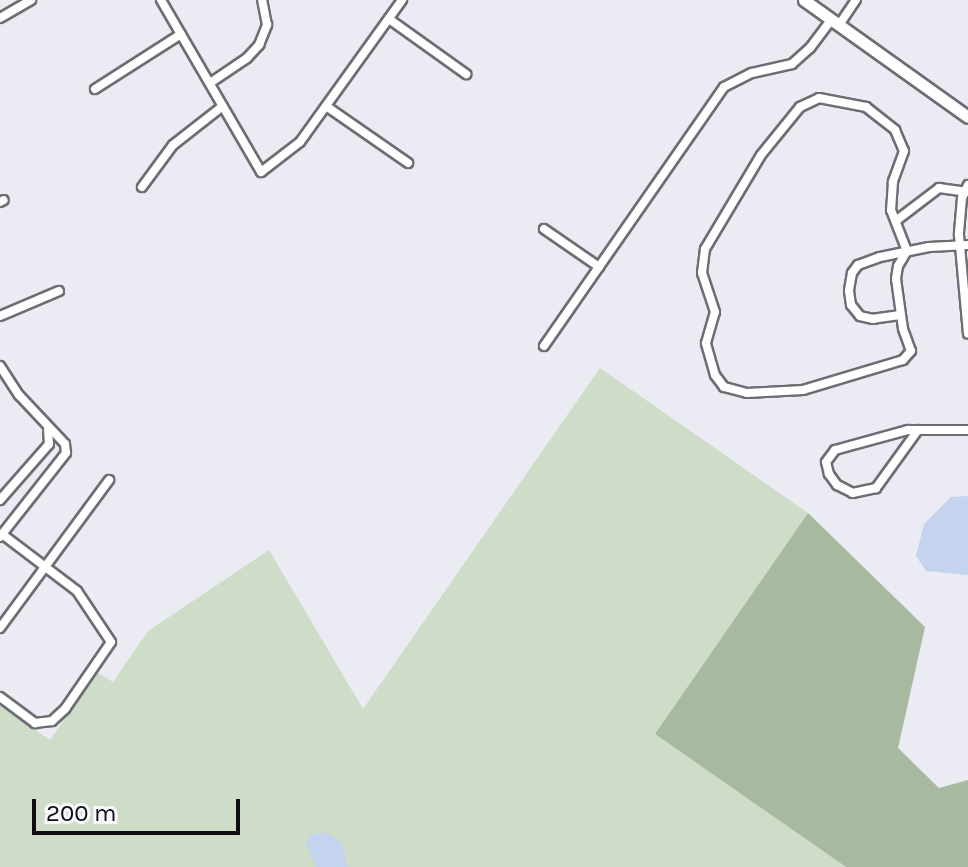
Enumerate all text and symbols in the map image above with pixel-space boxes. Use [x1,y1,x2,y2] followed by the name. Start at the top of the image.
[36,783,244,833] scale bar
[46,799,117,827] text: 200 m

